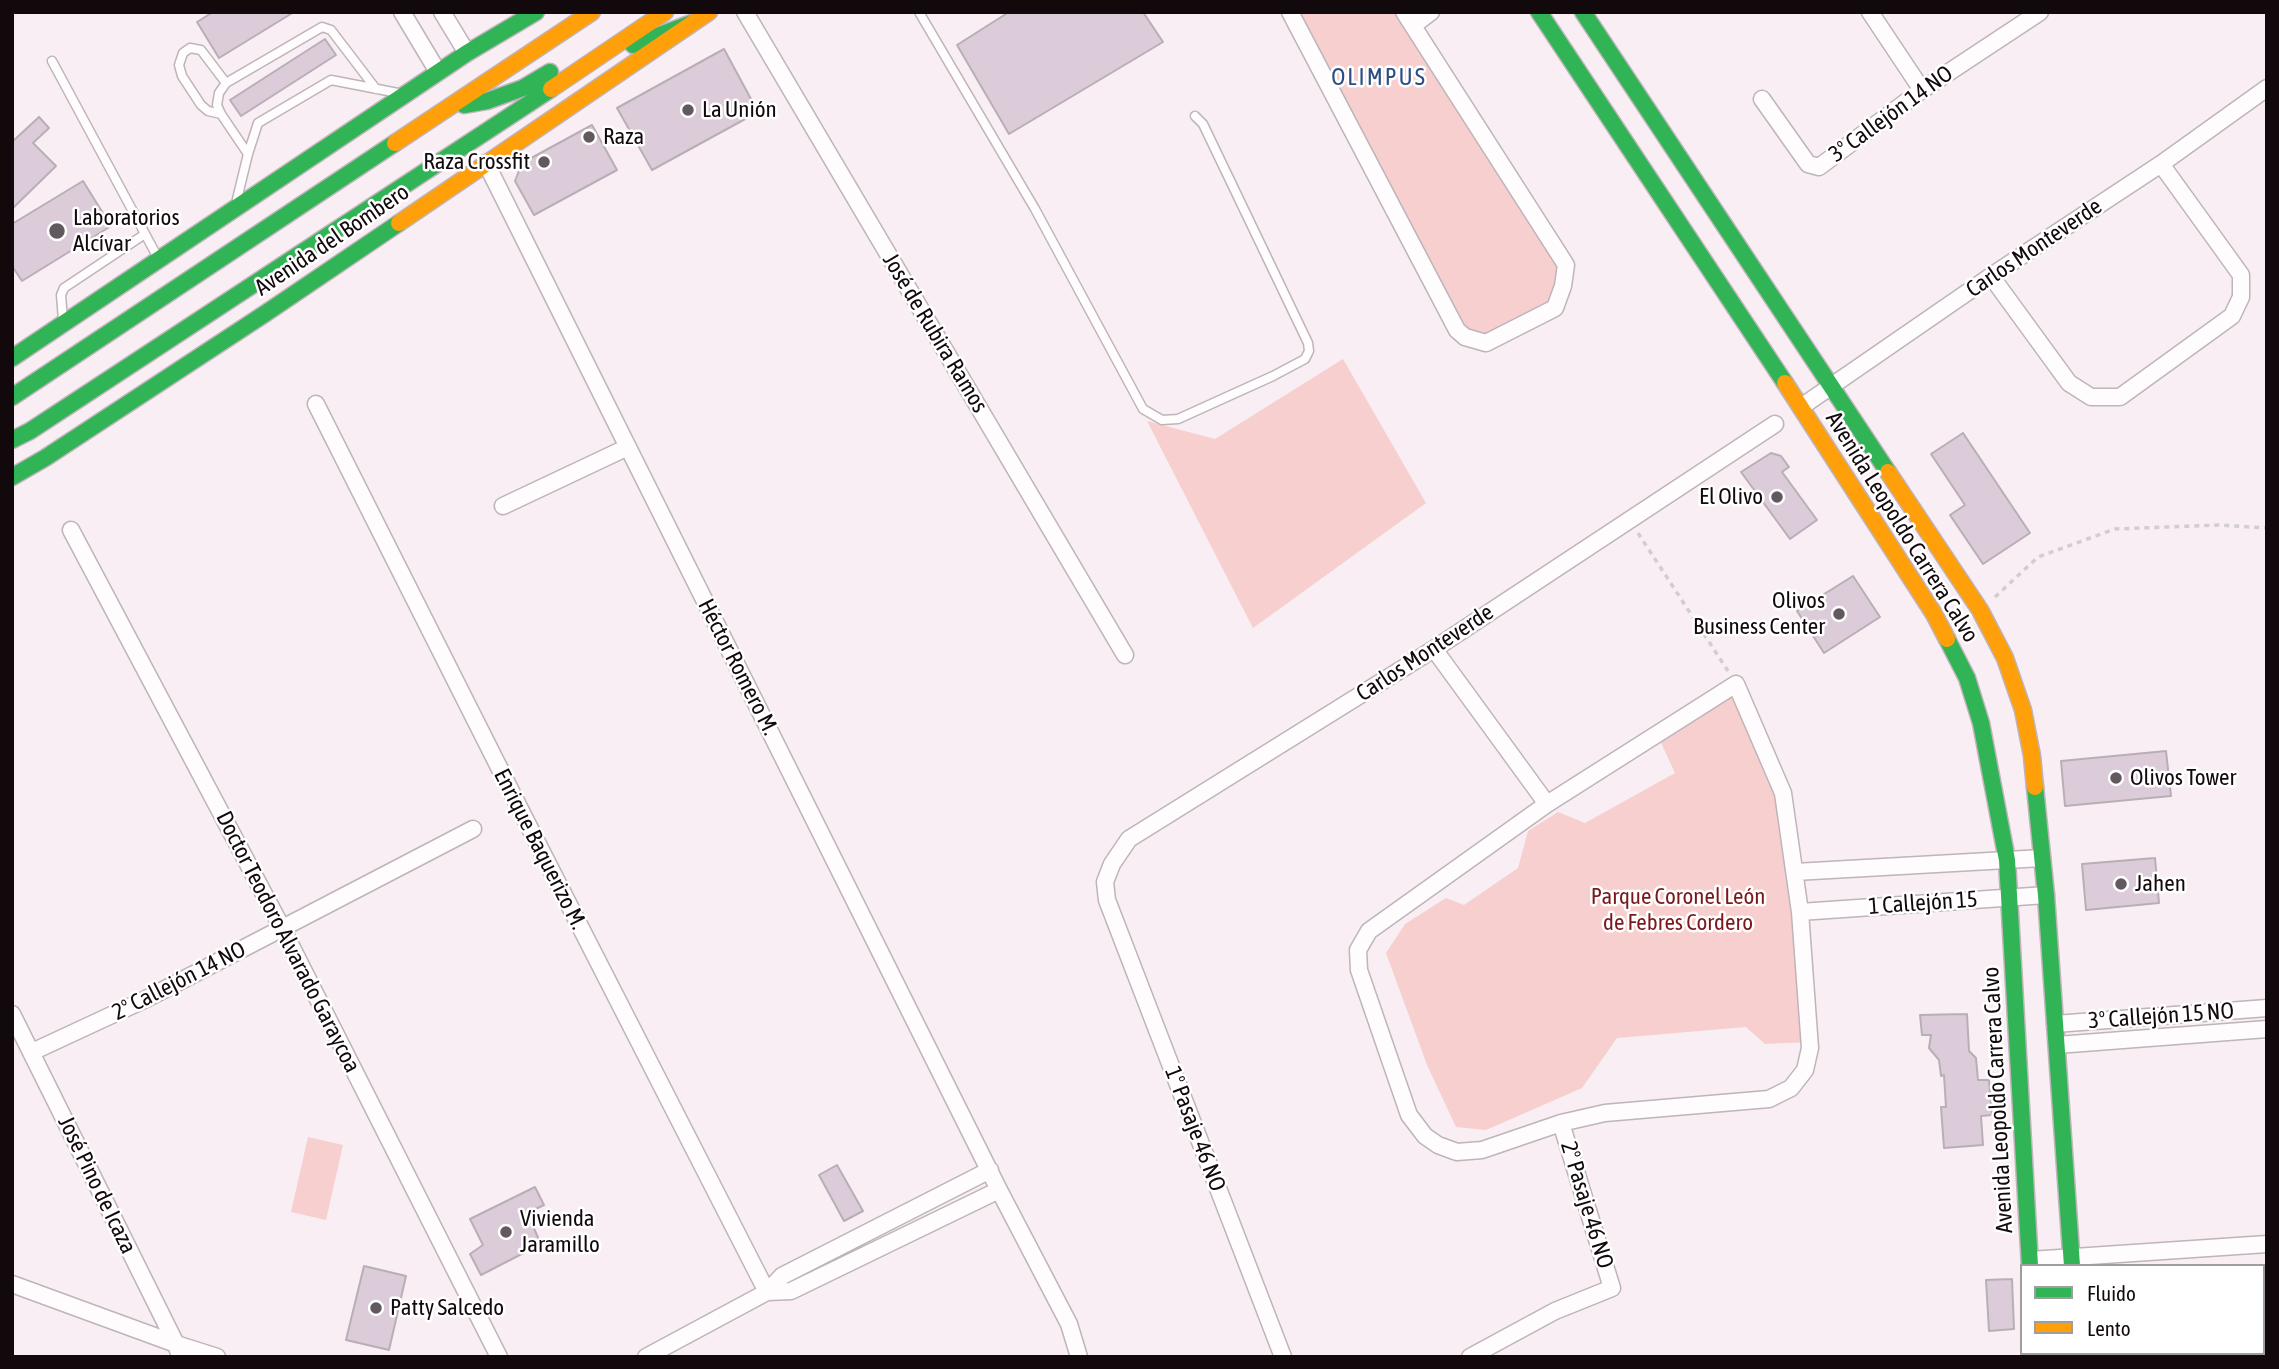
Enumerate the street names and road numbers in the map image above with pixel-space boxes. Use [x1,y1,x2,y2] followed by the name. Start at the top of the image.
[1824,60,1958,168] street label: 3° Callejón 14 NO
[250,178,414,302] street label: Avenida del Bombero
[1961,193,2107,303] street label: Carlos Monteverde
[877,248,993,418] street label: José de Rubira Ramos
[1820,407,1984,647] street label: Avenida Leopoldo Carrera Calvo
[692,594,784,740] street label: Héctor Romero M.
[1351,599,1499,707] street label: Carlos Monteverde
[488,764,592,934] street label: Enrique Baquerizo M.
[210,807,366,1077] street label: Doctor Teodoro Alvarado Garaycoa
[1867,885,1979,921] street label: 1 Callejón 15
[108,936,250,1026] street label: 2° Callejón 14 NO
[1977,966,2019,1234] street label: Avenida Leopoldo Carrera Calvo
[2087,997,2235,1035] street label: 3° Callejón 15 NO
[1159,1063,1231,1195] street label: 1° Pasaje 46 NO
[52,1112,142,1258] street label: José Pino de Icaza
[1555,1138,1619,1272] street label: 2° Pasaje 46 NO

